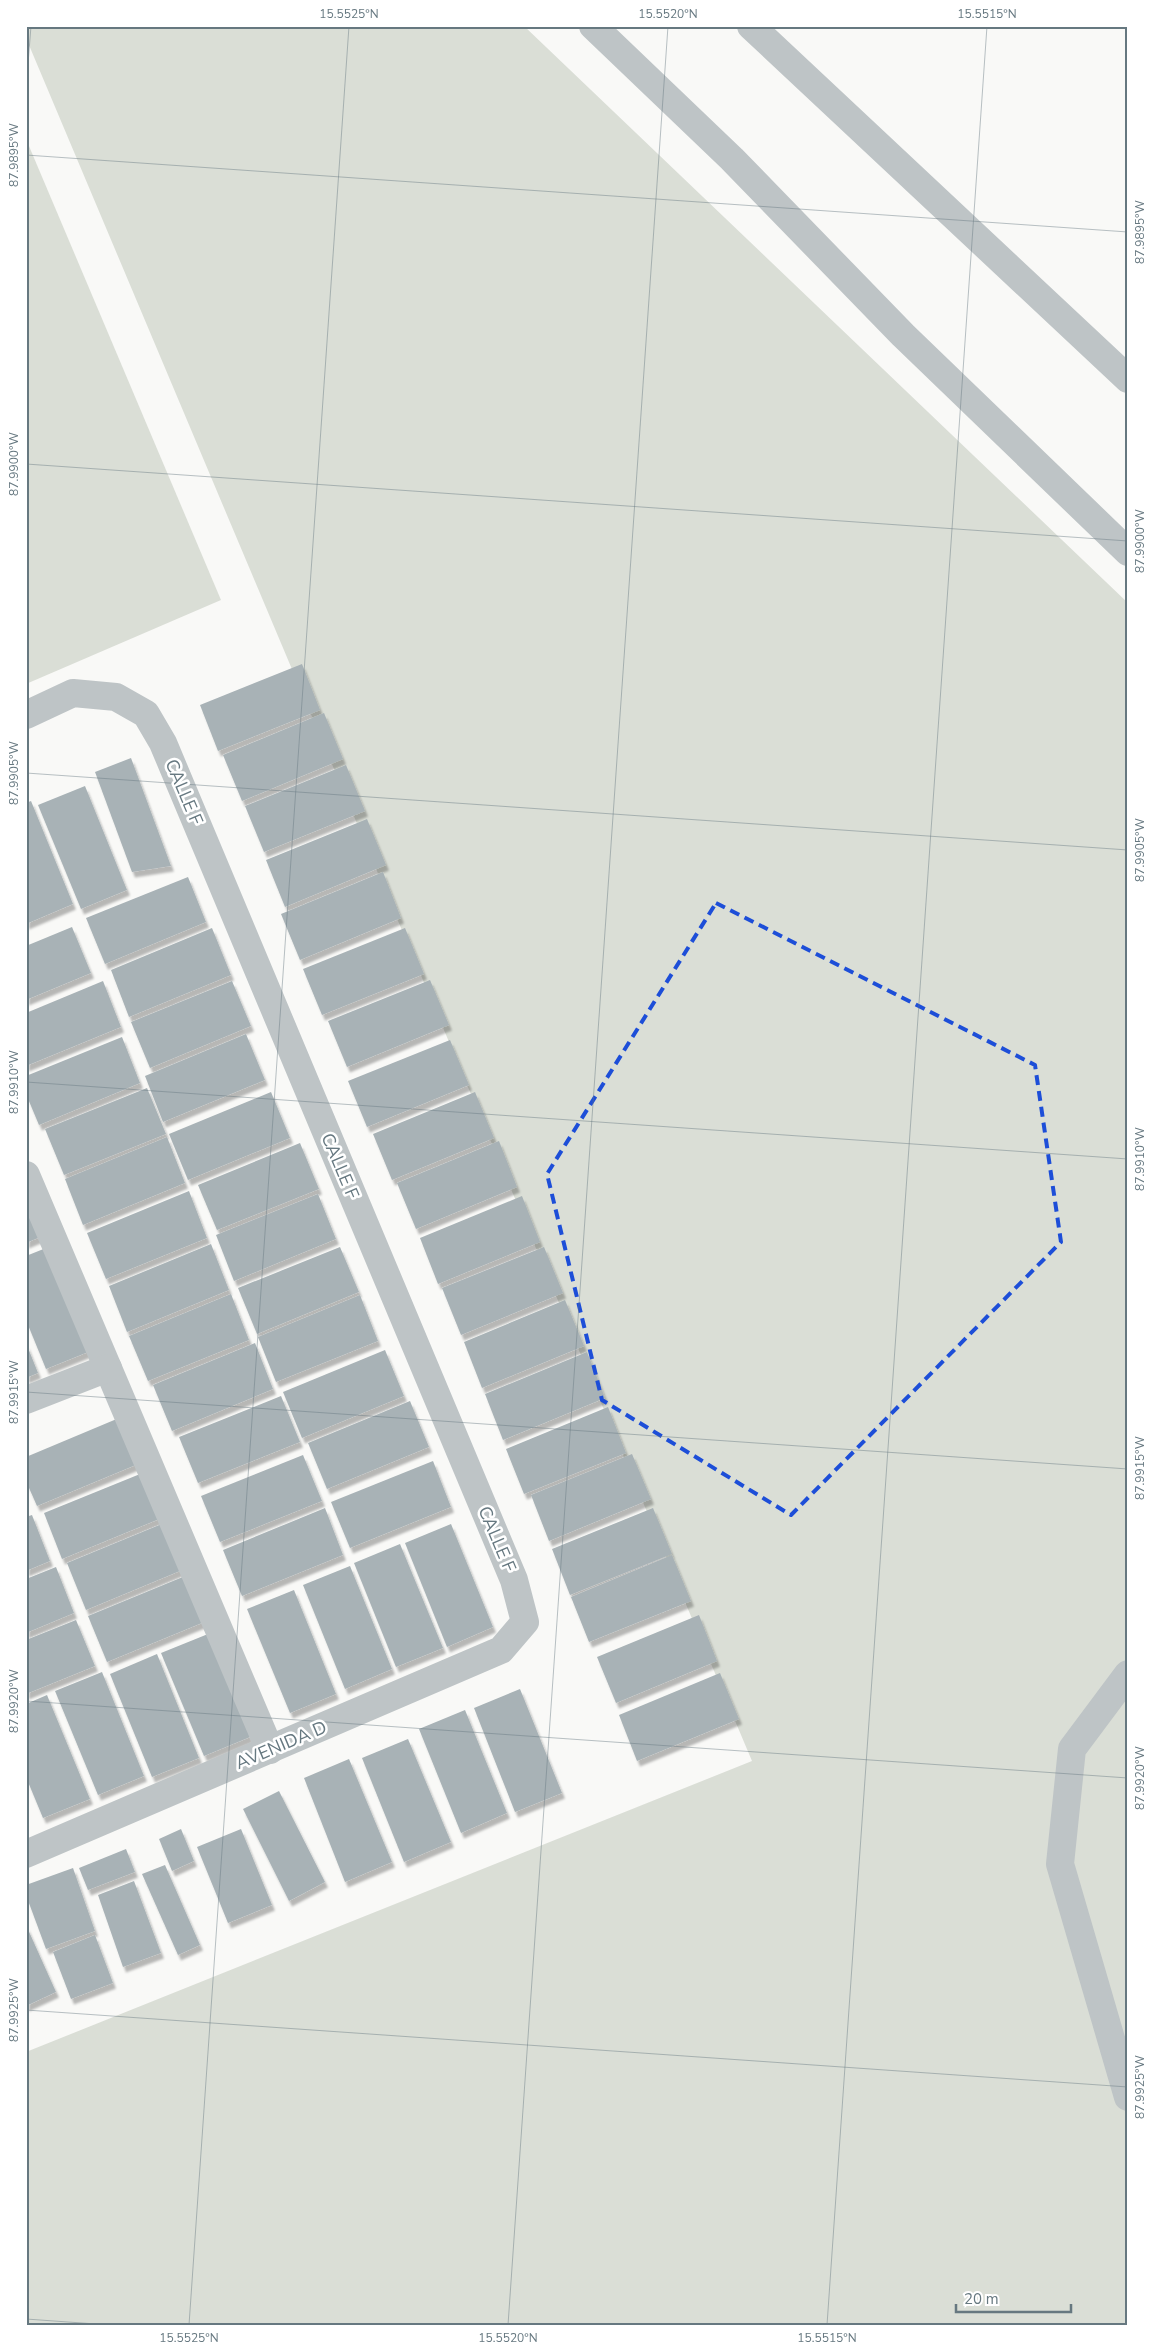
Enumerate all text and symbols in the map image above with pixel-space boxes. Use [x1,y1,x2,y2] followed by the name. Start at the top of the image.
[319,6,379,22] text: 15.5525°N
[638,6,698,22] text: 15.5520°N
[957,6,1017,22] text: 15.5515°N
[6,123,22,187] text: 87.9895°W
[1132,200,1148,264] text: 87.9895°W
[6,432,22,496] text: 87.9900°W
[1132,509,1148,573] text: 87.9900°W
[6,741,22,805] text: 87.9905°W
[159,755,209,829] street label: CALLE F
[1132,818,1148,882] text: 87.9905°W
[6,1050,22,1114] text: 87.9910°W
[1132,1127,1148,1191] text: 87.9910°W
[315,1129,365,1203] street label: CALLE F
[6,1360,22,1424] text: 87.9915°W
[1132,1436,1148,1500] text: 87.9915°W
[472,1502,522,1576] street label: CALLE F
[6,1669,22,1733] text: 87.9920°W
[232,1715,330,1775] street label: AVENIDA D
[1132,1746,1148,1810] text: 87.9920°W
[6,1978,22,2042] text: 87.9925°W
[1132,2055,1148,2119] text: 87.9925°W
[956,2281,1072,2313] scale bar
[964,2289,999,2309] text: 20 m
[159,2330,219,2346] text: 15.5525°N
[478,2330,538,2346] text: 15.5520°N
[797,2330,857,2346] text: 15.5515°N

